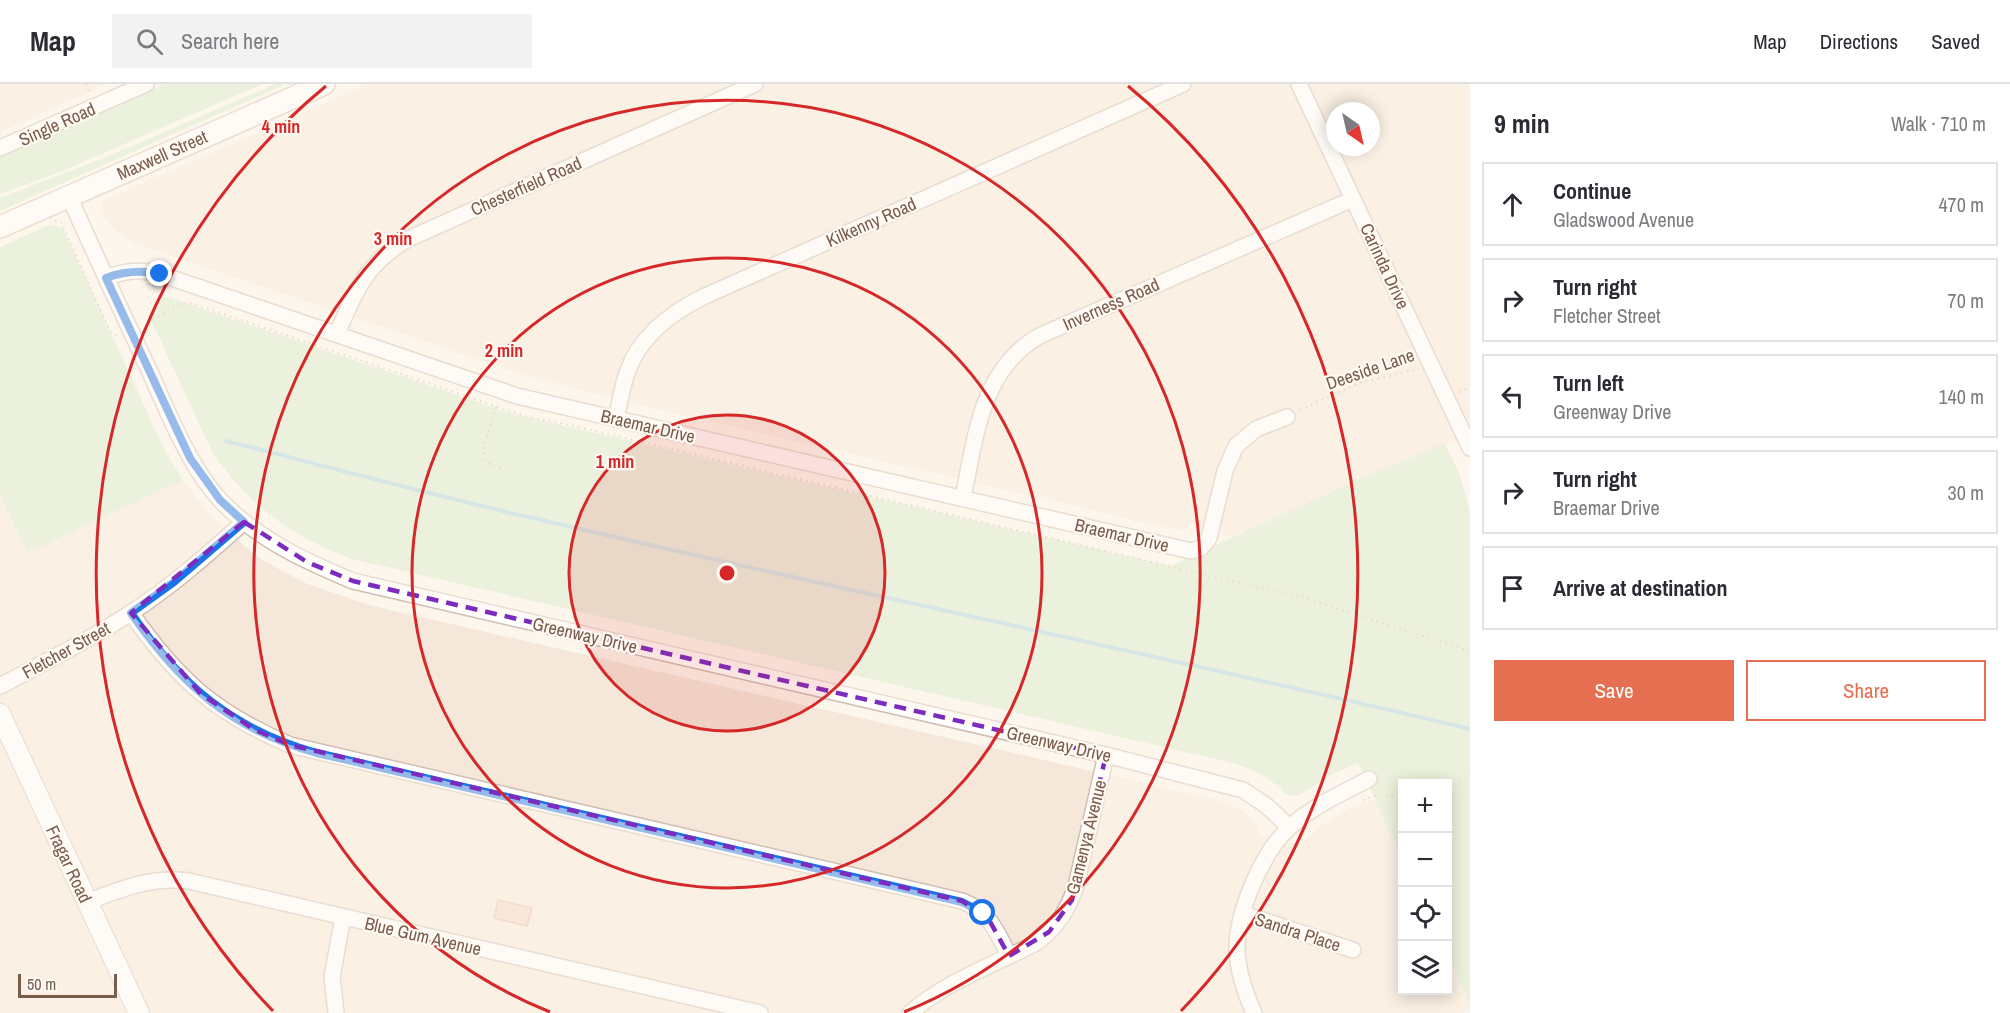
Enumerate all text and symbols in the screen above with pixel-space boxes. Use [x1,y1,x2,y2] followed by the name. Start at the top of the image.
[112,14,532,68] search box
[30,22,76,60] text: Map
[133,25,166,58] icon: search
[181,26,279,56] text: Search here
[1753,27,1787,56] text: Map
[1820,27,1898,56] text: Directions
[1931,27,1980,56] text: Saved
[15,96,99,152] street label: Single Road
[1326,102,1380,156] north arrow
[1494,106,1550,141] text: 9 min
[1891,110,1986,137] text: Walk · 710 m
[262,114,300,139] text: 4 min
[113,124,211,186] street label: Maxwell Street
[467,150,585,222] street label: Chesterfield Road
[1553,176,1631,206] text: Continue
[1496,188,1529,221] icon: ahead
[822,191,920,253] street label: Kilkenny Road
[1938,191,1984,218] text: 470 m
[1553,206,1694,233] text: Gladswood Avenue
[1354,219,1416,313] street label: Carinda Drive
[374,226,412,251] text: 3 min
[146,260,172,286] route end
[1059,272,1163,336] street label: Inverness Road
[1553,272,1637,302] text: Turn right
[1496,284,1529,317] icon: right
[1948,287,1984,314] text: 70 m
[1553,302,1661,329] text: Fletcher Street
[485,338,523,363] text: 2 min
[1322,342,1418,396] street label: Deeside Lane
[1553,368,1624,398] text: Turn left
[1496,380,1529,413] icon: left
[1938,383,1984,410] text: 140 m
[1553,398,1671,425] text: Greenway Drive
[598,403,698,449] street label: Braemar Drive
[596,449,634,474] text: 1 min
[1553,464,1637,494] text: Turn right
[1496,476,1529,509] icon: right
[1948,479,1984,506] text: 30 m
[1553,494,1660,521] text: Braemar Drive
[1072,512,1172,558] street label: Braemar Drive
[717,563,737,583] centre of rings
[1496,572,1529,605] icon: arrive
[1553,573,1727,603] text: Arrive at destination
[530,611,640,659] street label: Greenway Drive
[18,616,114,684] street label: Fletcher Street
[1494,660,1734,721] button: Save
[1746,660,1986,721] button: Share
[1004,720,1114,768] street label: Greenway Drive
[1060,777,1112,897] street label: Gamenya Avenue
[1398,779,1452,995] map controls
[1398,779,1452,833] button: +
[40,821,98,907] street label: Fragar Road
[1398,833,1452,887] button: −
[1398,887,1452,941] button: locate
[969,899,995,925] route start
[1252,906,1344,958] street label: Sandra Place
[362,910,484,962] street label: Blue Gum Avenue
[1398,941,1452,995] button: layers
[18,971,117,998] scale bar
[27,973,56,995] text: 50 m

